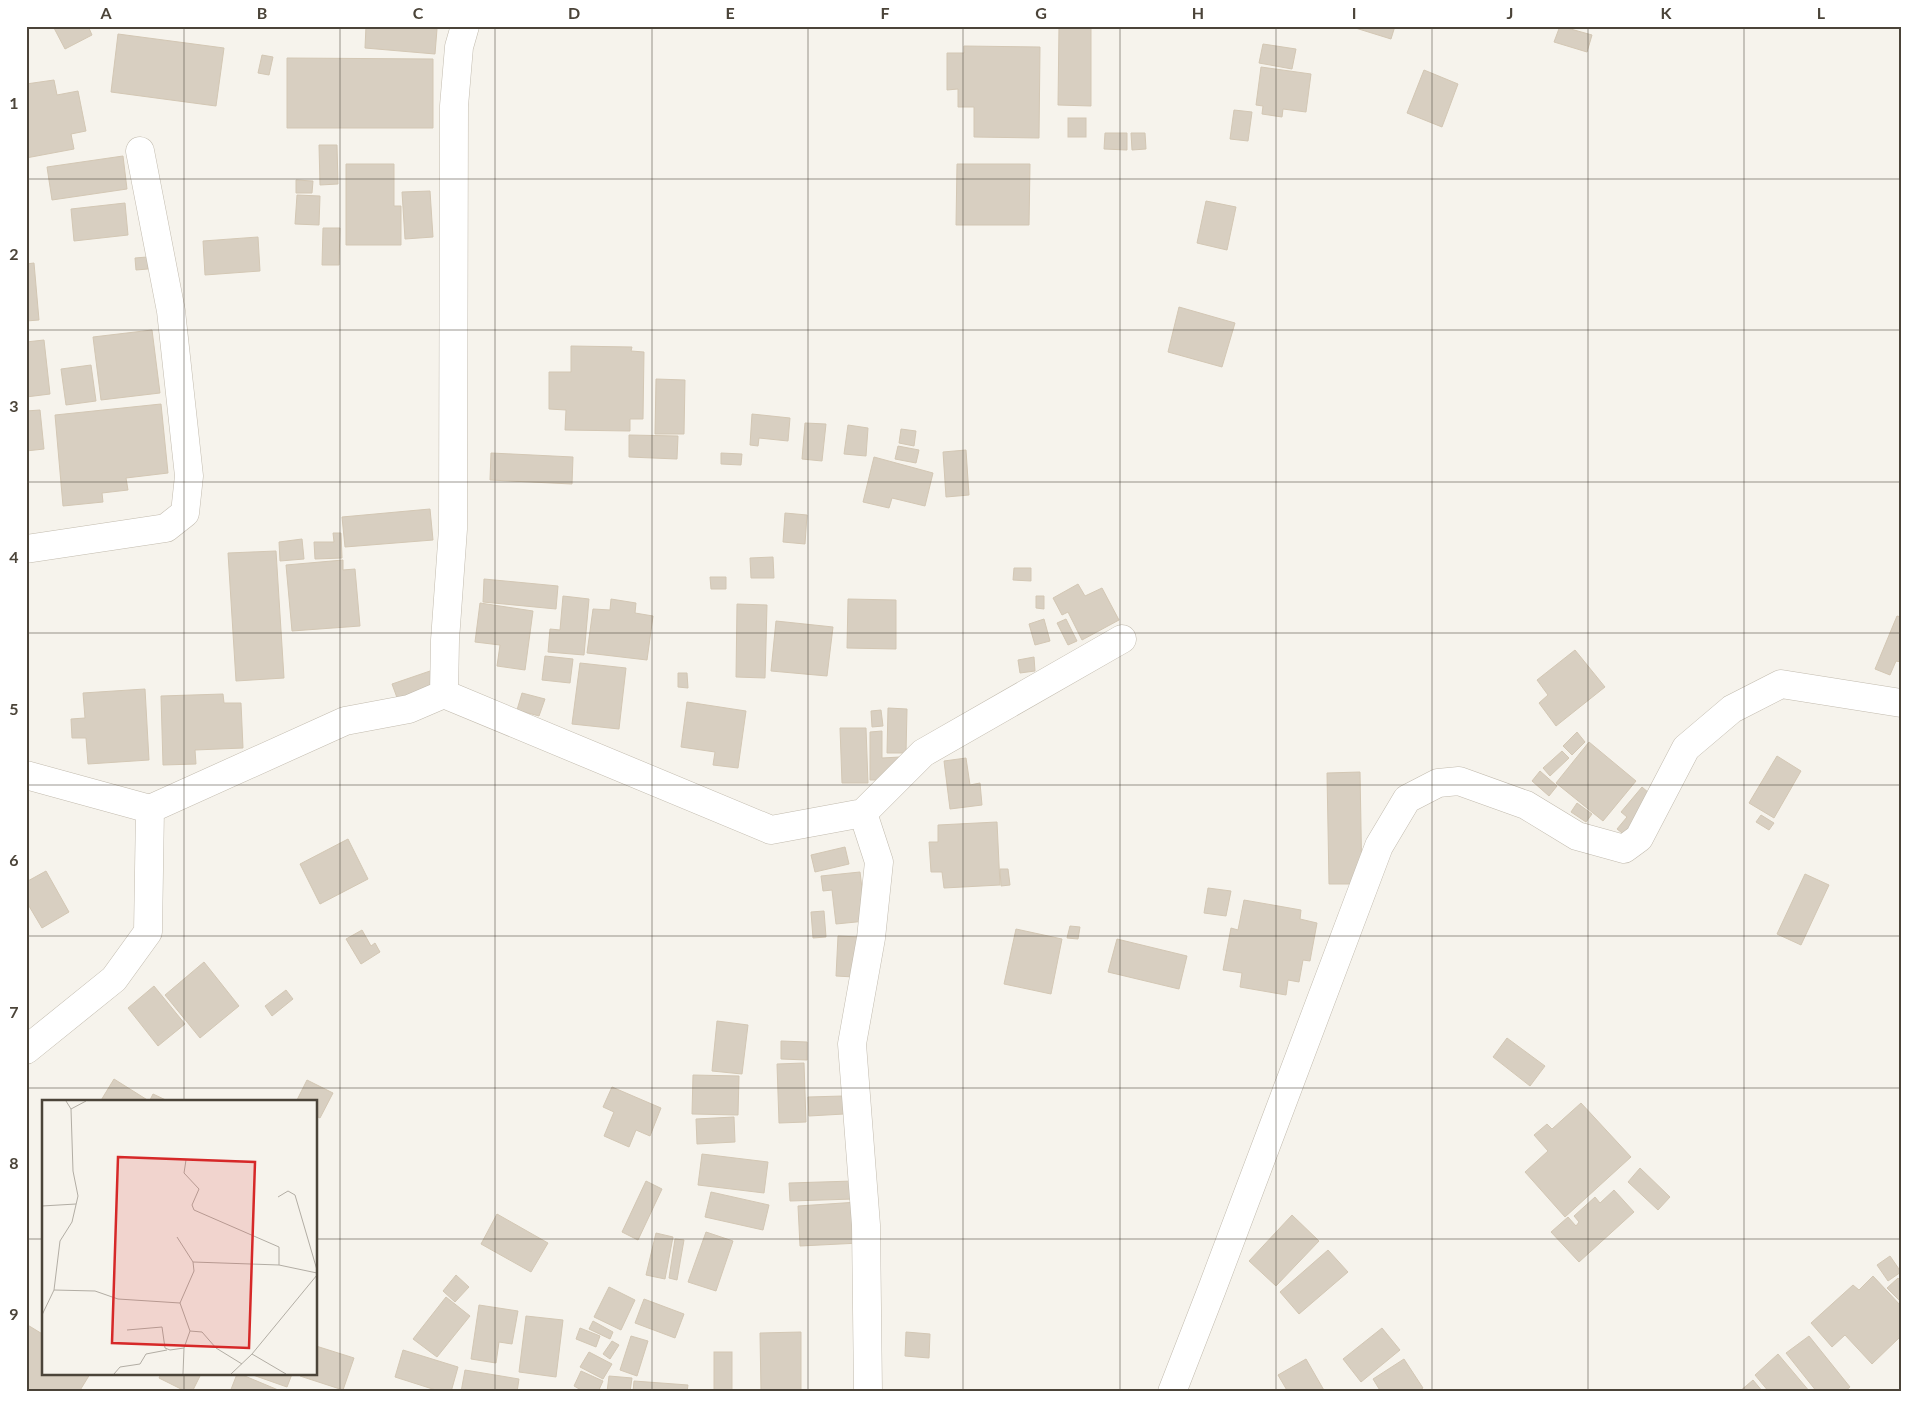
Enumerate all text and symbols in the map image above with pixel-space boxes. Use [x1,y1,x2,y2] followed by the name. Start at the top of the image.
[99,3,112,22] text: A
[257,3,267,22] text: B
[413,3,424,22] text: C
[568,3,580,22] text: D
[725,3,735,22] text: E
[880,3,890,22] text: F
[1035,3,1047,22] text: G
[1192,3,1204,22] text: H
[1352,3,1356,22] text: I
[1507,3,1513,22] text: J
[1661,3,1673,22] text: K
[1817,3,1826,22] text: L
[9,93,19,112] text: 1
[9,244,19,263] text: 2
[9,396,19,415] text: 3
[9,547,19,566] text: 4
[9,699,19,718] text: 5
[9,850,19,869] text: 6
[9,1002,19,1021] text: 7
[42,1100,318,1376] inset map
[9,1153,19,1172] text: 8
[9,1304,19,1323] text: 9

